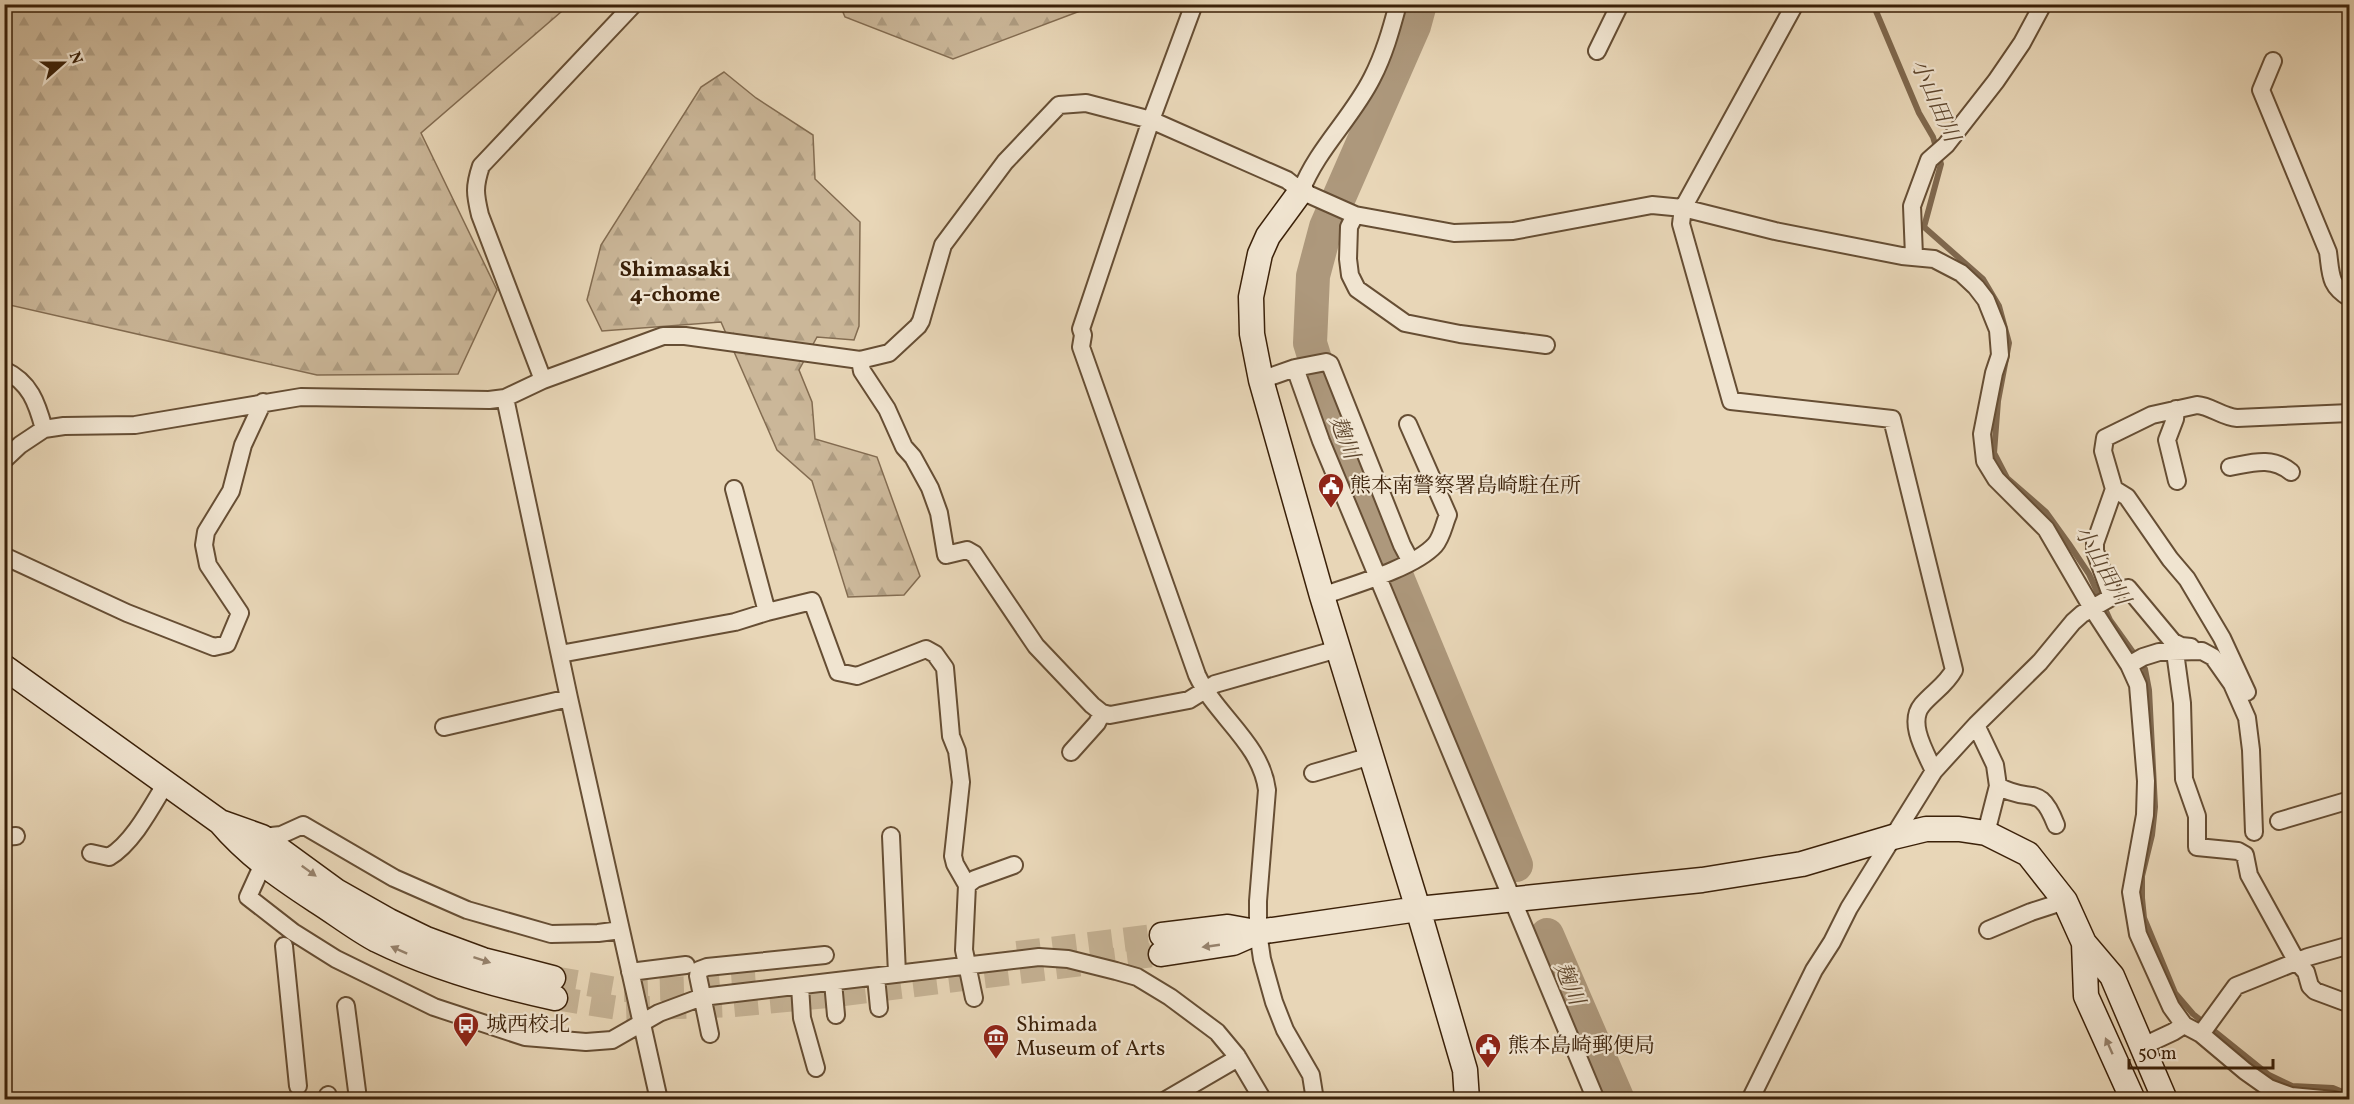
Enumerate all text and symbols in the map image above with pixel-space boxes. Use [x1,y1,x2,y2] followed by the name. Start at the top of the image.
[33,33,93,93] north arrow
[63,49,88,68] text: N
[1902,54,1967,149] water label: 小山田川
[620,255,731,311] district label: Shimasaki 4-chome
[1320,412,1366,466] water label: 麹川
[1316,471,1346,509] public building icon: 熊本南警察署島崎駐在所
[1350,472,1581,501] place label: 熊本南警察署島崎駐在所
[2066,520,2137,614] water label: 小山田川
[302,865,317,877] one-way arrow
[1201,942,1220,951] one-way arrow
[390,945,408,955] one-way arrow
[473,955,491,965] one-way arrow
[1545,958,1592,1012] water label: 麹川
[451,1010,481,1048] bus stop icon: 城西校北
[486,1011,570,1040] place label: 城西校北
[1016,1011,1165,1064] place label: Shimada Museum of Arts
[981,1022,1011,1060] museum icon: Shimada Museum of Arts
[1473,1031,1503,1069] public building icon: 熊本島崎郵便局
[1508,1032,1655,1061] place label: 熊本島崎郵便局
[2129,1032,2273,1070] scale bar
[2104,1037,2113,1055] one-way arrow
[2138,1042,2177,1067] text: 50 m

